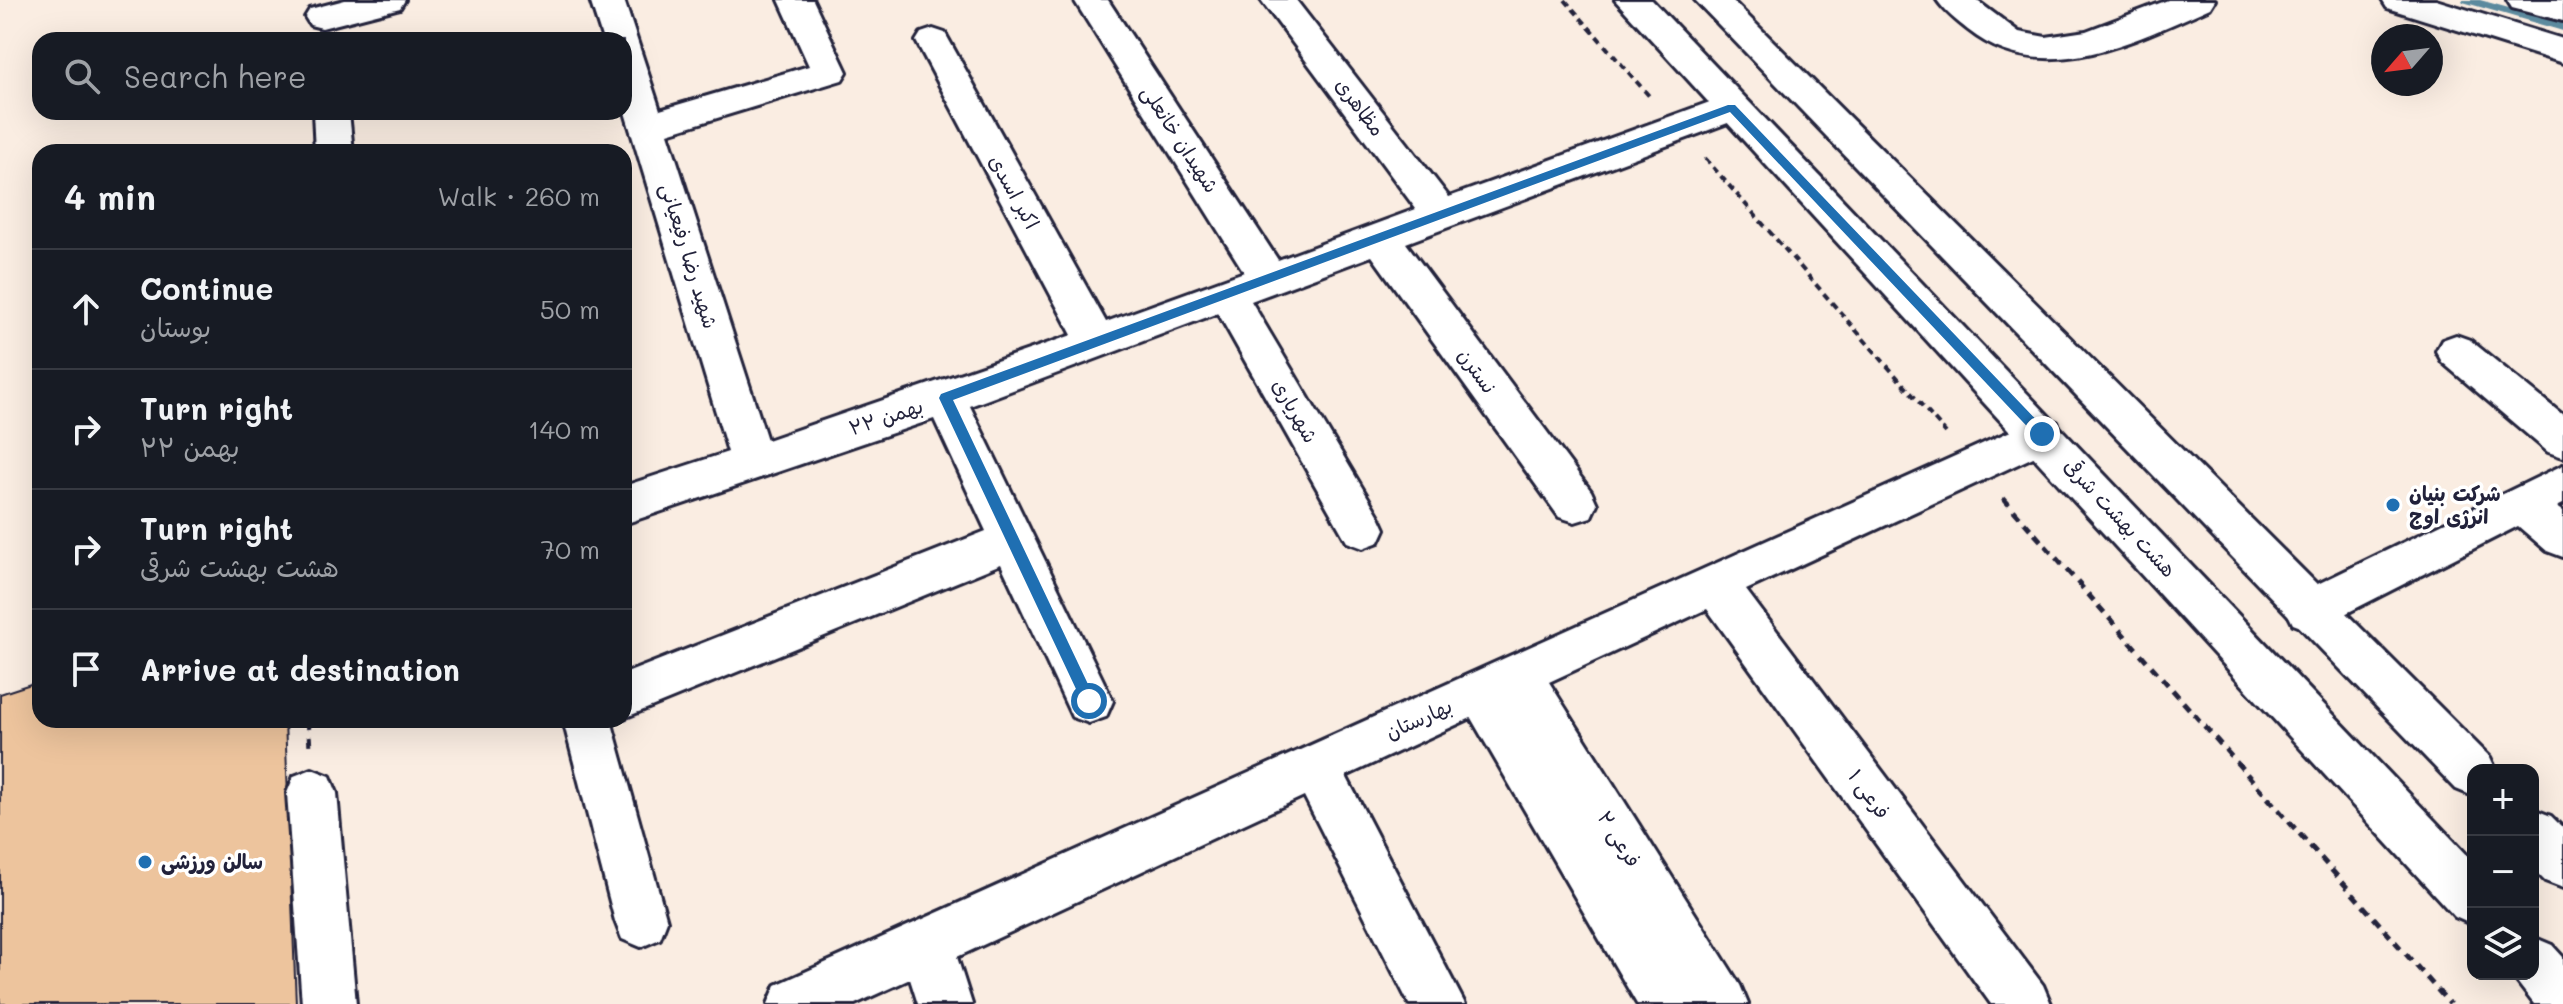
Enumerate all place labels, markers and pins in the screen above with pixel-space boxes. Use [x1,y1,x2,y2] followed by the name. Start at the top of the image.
[2409,480,2501,530] place label: شرکت بنیان انرژی اوج
[2384,496,2402,514] marker: شرکت بنیان انرژی اوج
[161,848,263,875] place label: سالن ورزشی
[136,853,154,871] marker: سالن ورزشی

